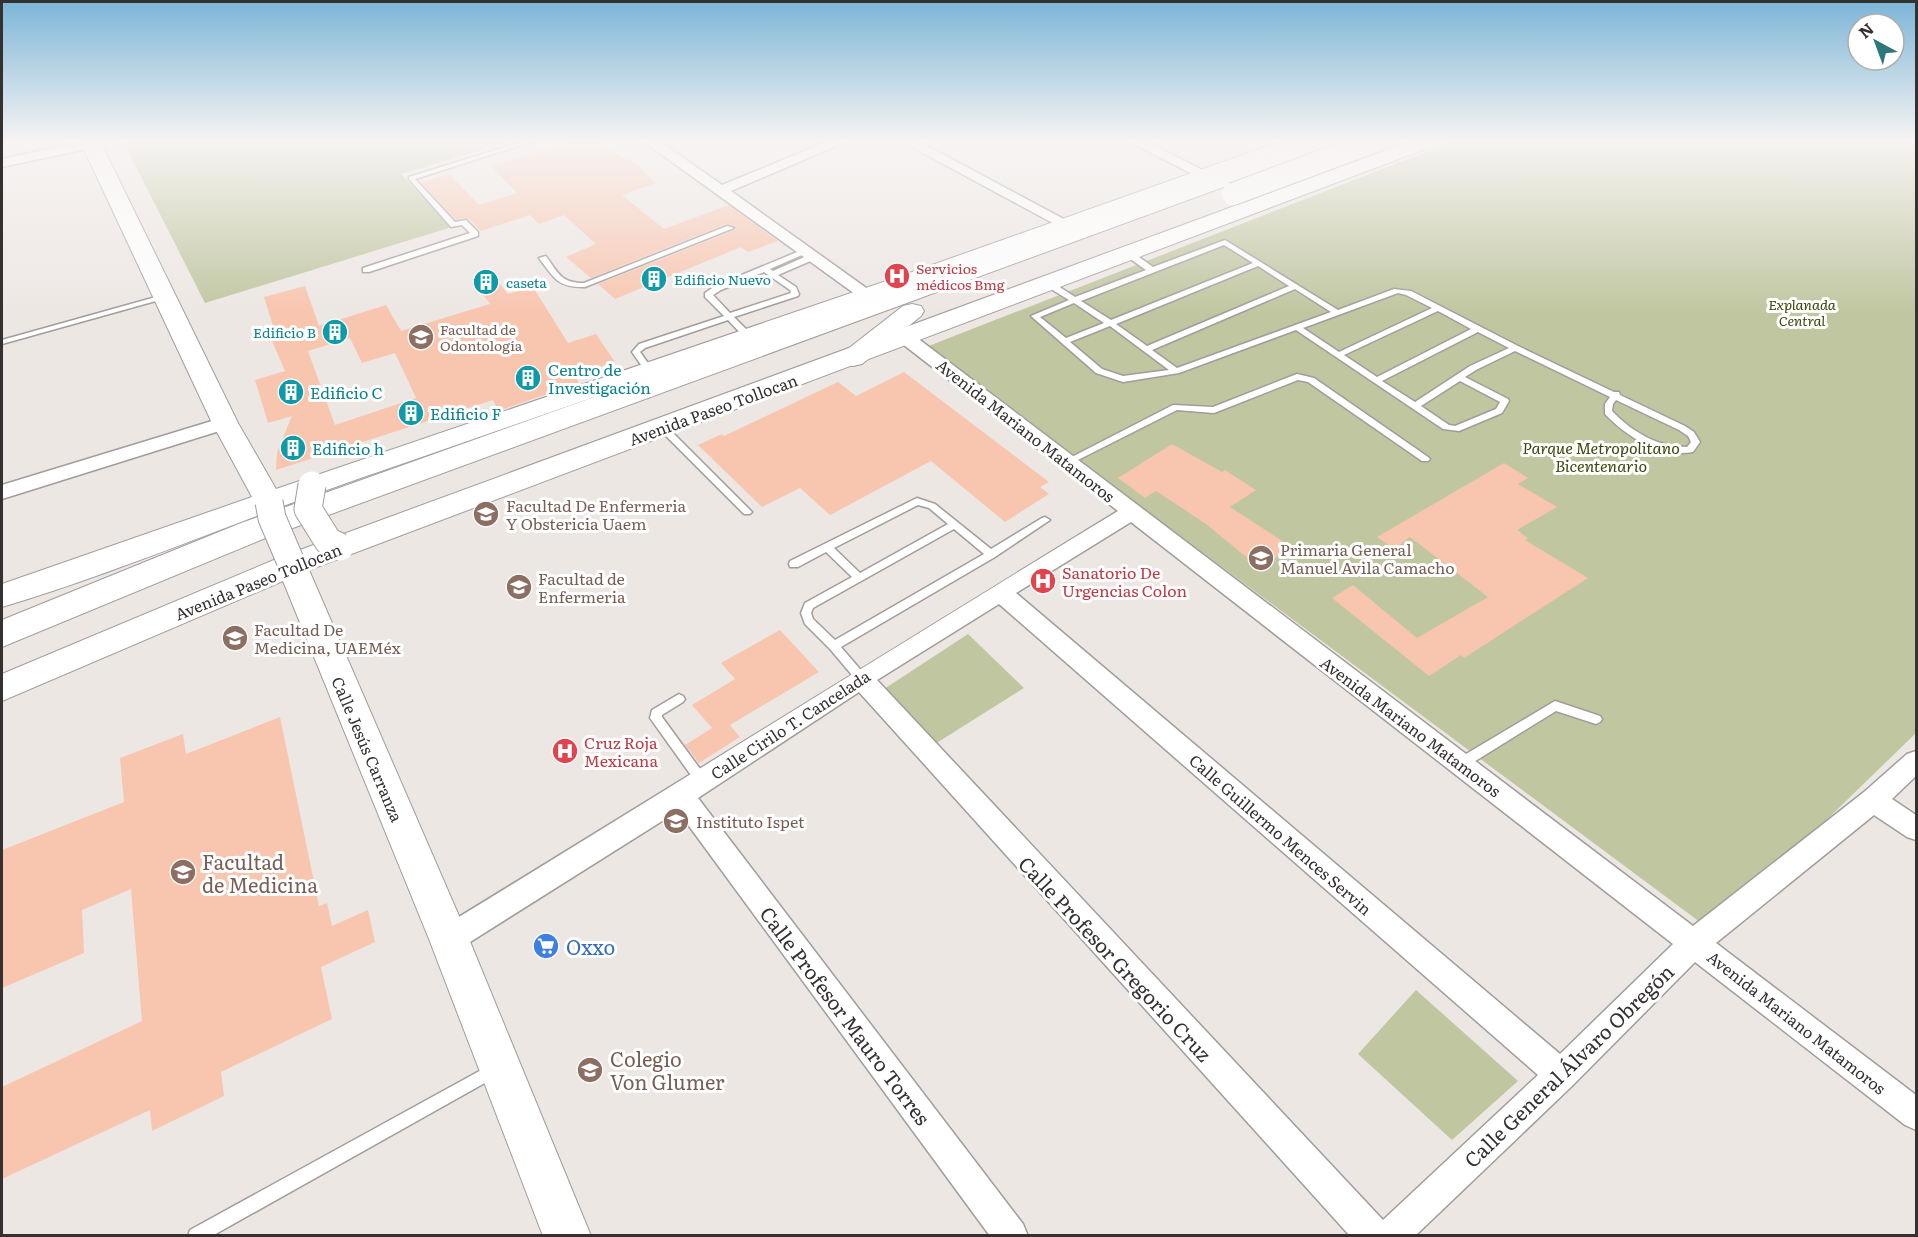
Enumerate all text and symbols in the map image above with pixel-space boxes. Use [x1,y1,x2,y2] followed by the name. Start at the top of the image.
[1846,12,1906,72] north arrow
[1853,16,1878,43] text: N
[916,258,1005,294] place label: Servicios médicos Bmg
[882,261,912,291] hospital icon: Servicios médicos Bmg
[639,264,669,294] building icon: Edificio Nuevo
[471,267,501,297] building icon: caseta
[674,269,771,289] place label: Edificio Nuevo
[506,272,547,292] place label: caseta
[1768,294,1836,330] park label: Explanada Central
[320,317,350,347] building icon: Edificio B
[440,319,523,355] place label: Facultad de Odontología
[253,322,316,342] place label: Edificio B
[406,322,436,352] school or university icon: Facultad de Odontología
[932,353,1120,507] street label: Avenida Mariano Matamoros
[548,357,651,399] place label: Centro de Investigación
[513,363,543,393] building icon: Centro de Investigación
[625,367,801,451] street label: Avenida Paseo Tollocan
[276,377,306,407] building icon: Edificio C
[310,380,383,404] place label: Edificio C
[396,398,426,428] building icon: Edificio F
[430,401,501,425] place label: Edificio F
[278,433,308,463] building icon: Edificio h
[1522,435,1680,477] park label: Parque Metropolitano Bicentenario
[312,436,384,460] place label: Edificio h
[506,493,687,535] place label: Facultad De Enfermeria Y Obstericia Uaem
[471,499,501,529] school or university icon: Facultad De Enfermeria Y Obstericia Uaem
[171,536,345,625] street label: Avenida Paseo Tollocan
[1280,537,1455,579] place label: Primaria General Manuel Avila Camacho
[1246,543,1276,573] school or university icon: Primaria General Manuel Avila Camacho
[1062,560,1187,602] place label: Sanatorio De Urgencias Colon
[538,566,626,608] place label: Facultad de Enfermeria
[1028,566,1058,596] hospital icon: Sanatorio De Urgencias Colon
[504,572,534,602] school or university icon: Facultad de Enfermeria
[254,617,402,659] place label: Facultad De Medicina, UAEMéx
[220,623,250,653] school or university icon: Facultad De Medicina, UAEMéx
[1316,650,1506,802] street label: Avenida Mariano Matamoros
[706,663,875,785] street label: Calle Cirilo T. Cancelada
[327,673,410,826] street label: Calle Jesús Carranza
[584,730,658,772] place label: Cruz Roja Mexicana
[550,736,580,766] hospital icon: Cruz Roja Mexicana
[1184,748,1378,920] street label: Calle Guillermo Mences Servin
[661,806,691,836] school or university icon: Instituto Ispet
[696,809,805,833] place label: Instituto Ispet
[202,846,318,899] place label: Facultad de Medicina
[1012,849,1220,1068] street label: Calle Profesor Gregorio Cruz
[168,857,198,887] school or university icon: Facultad de Medicina
[754,899,938,1131] street label: Calle Profesor Mauro Torres
[531,931,561,961] supermarket icon: Oxxo
[566,931,615,961] place label: Oxxo
[1703,945,1891,1099] street label: Avenida Mariano Matamoros
[1456,956,1680,1174] street label: Calle General Álvaro Obregón
[610,1043,725,1096] place label: Colegio Von Glumer
[575,1055,605,1085] school or university icon: Colegio Von Glumer

